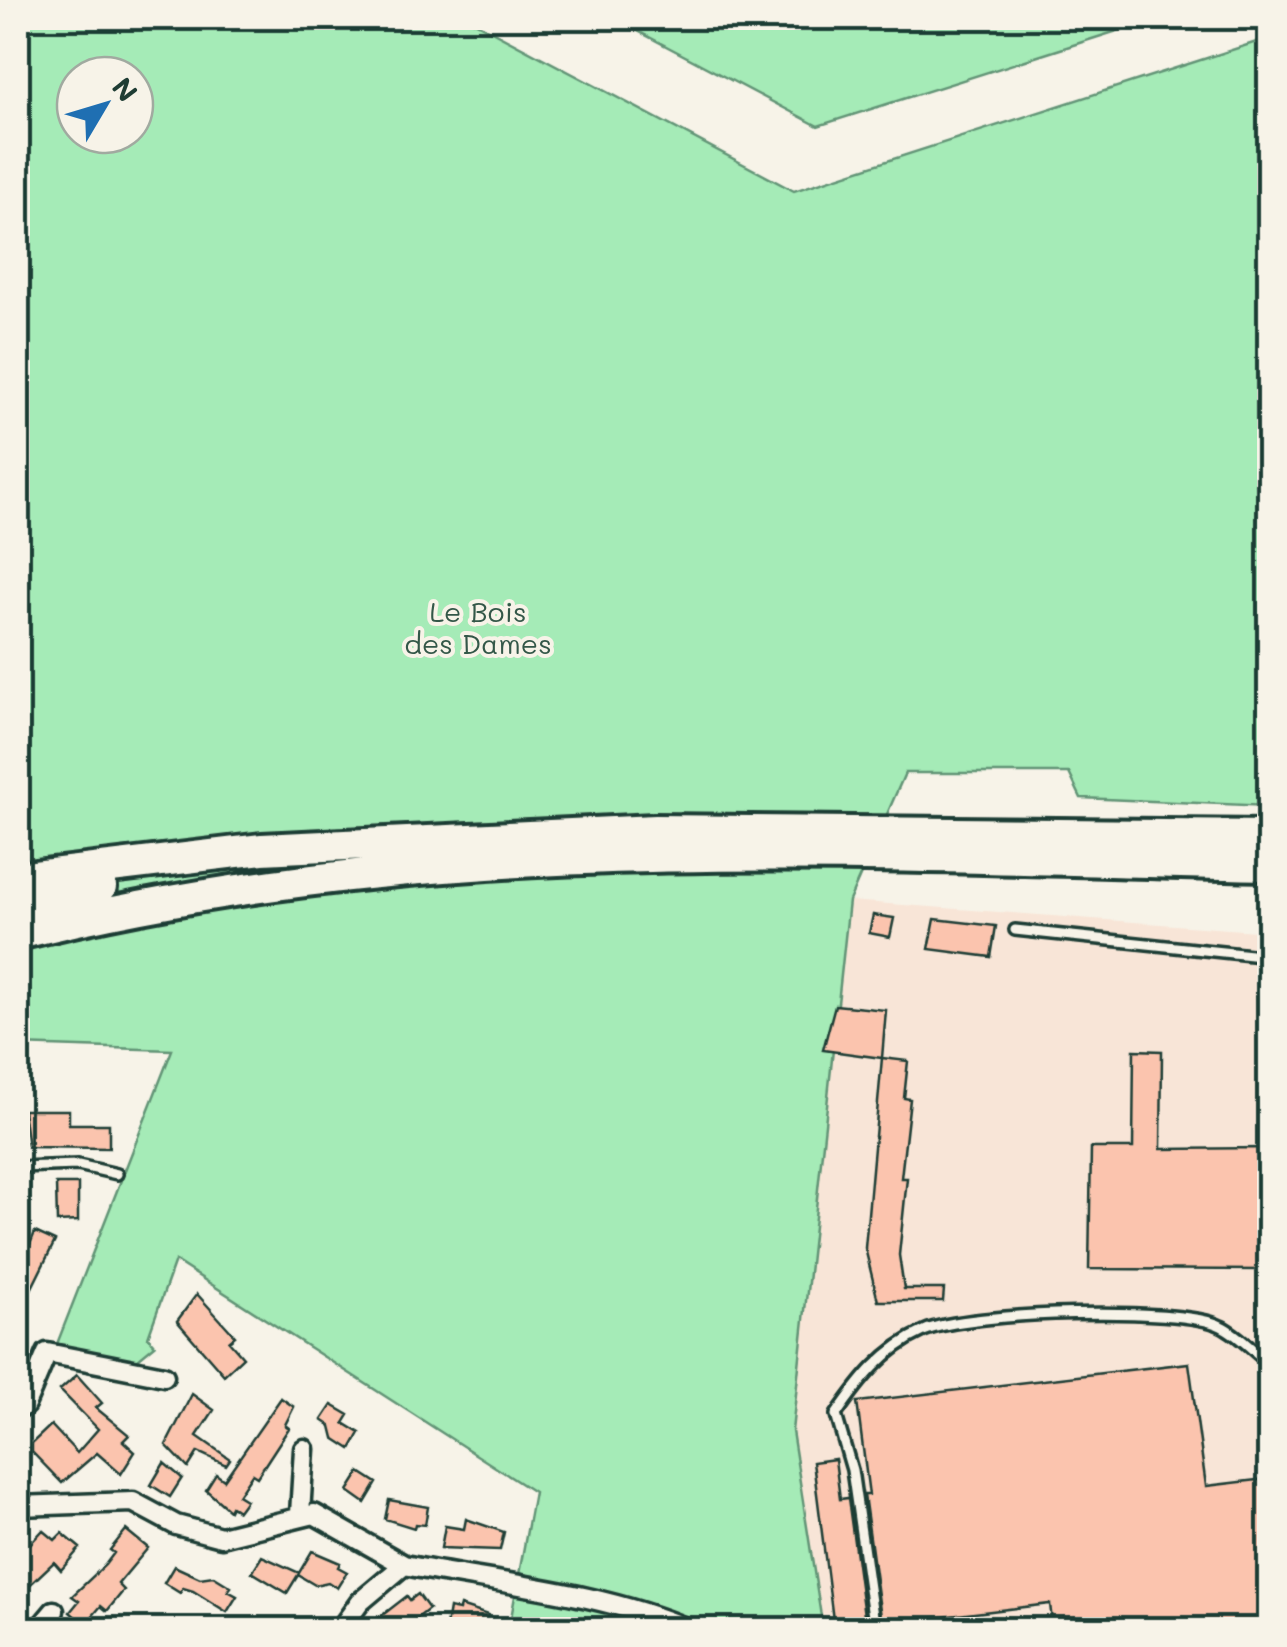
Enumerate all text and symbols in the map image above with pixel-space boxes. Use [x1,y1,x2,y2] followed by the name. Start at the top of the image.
[55,55,155,155] north arrow
[105,70,146,108] text: N
[404,593,552,661] park label: Le Bois des Dames

